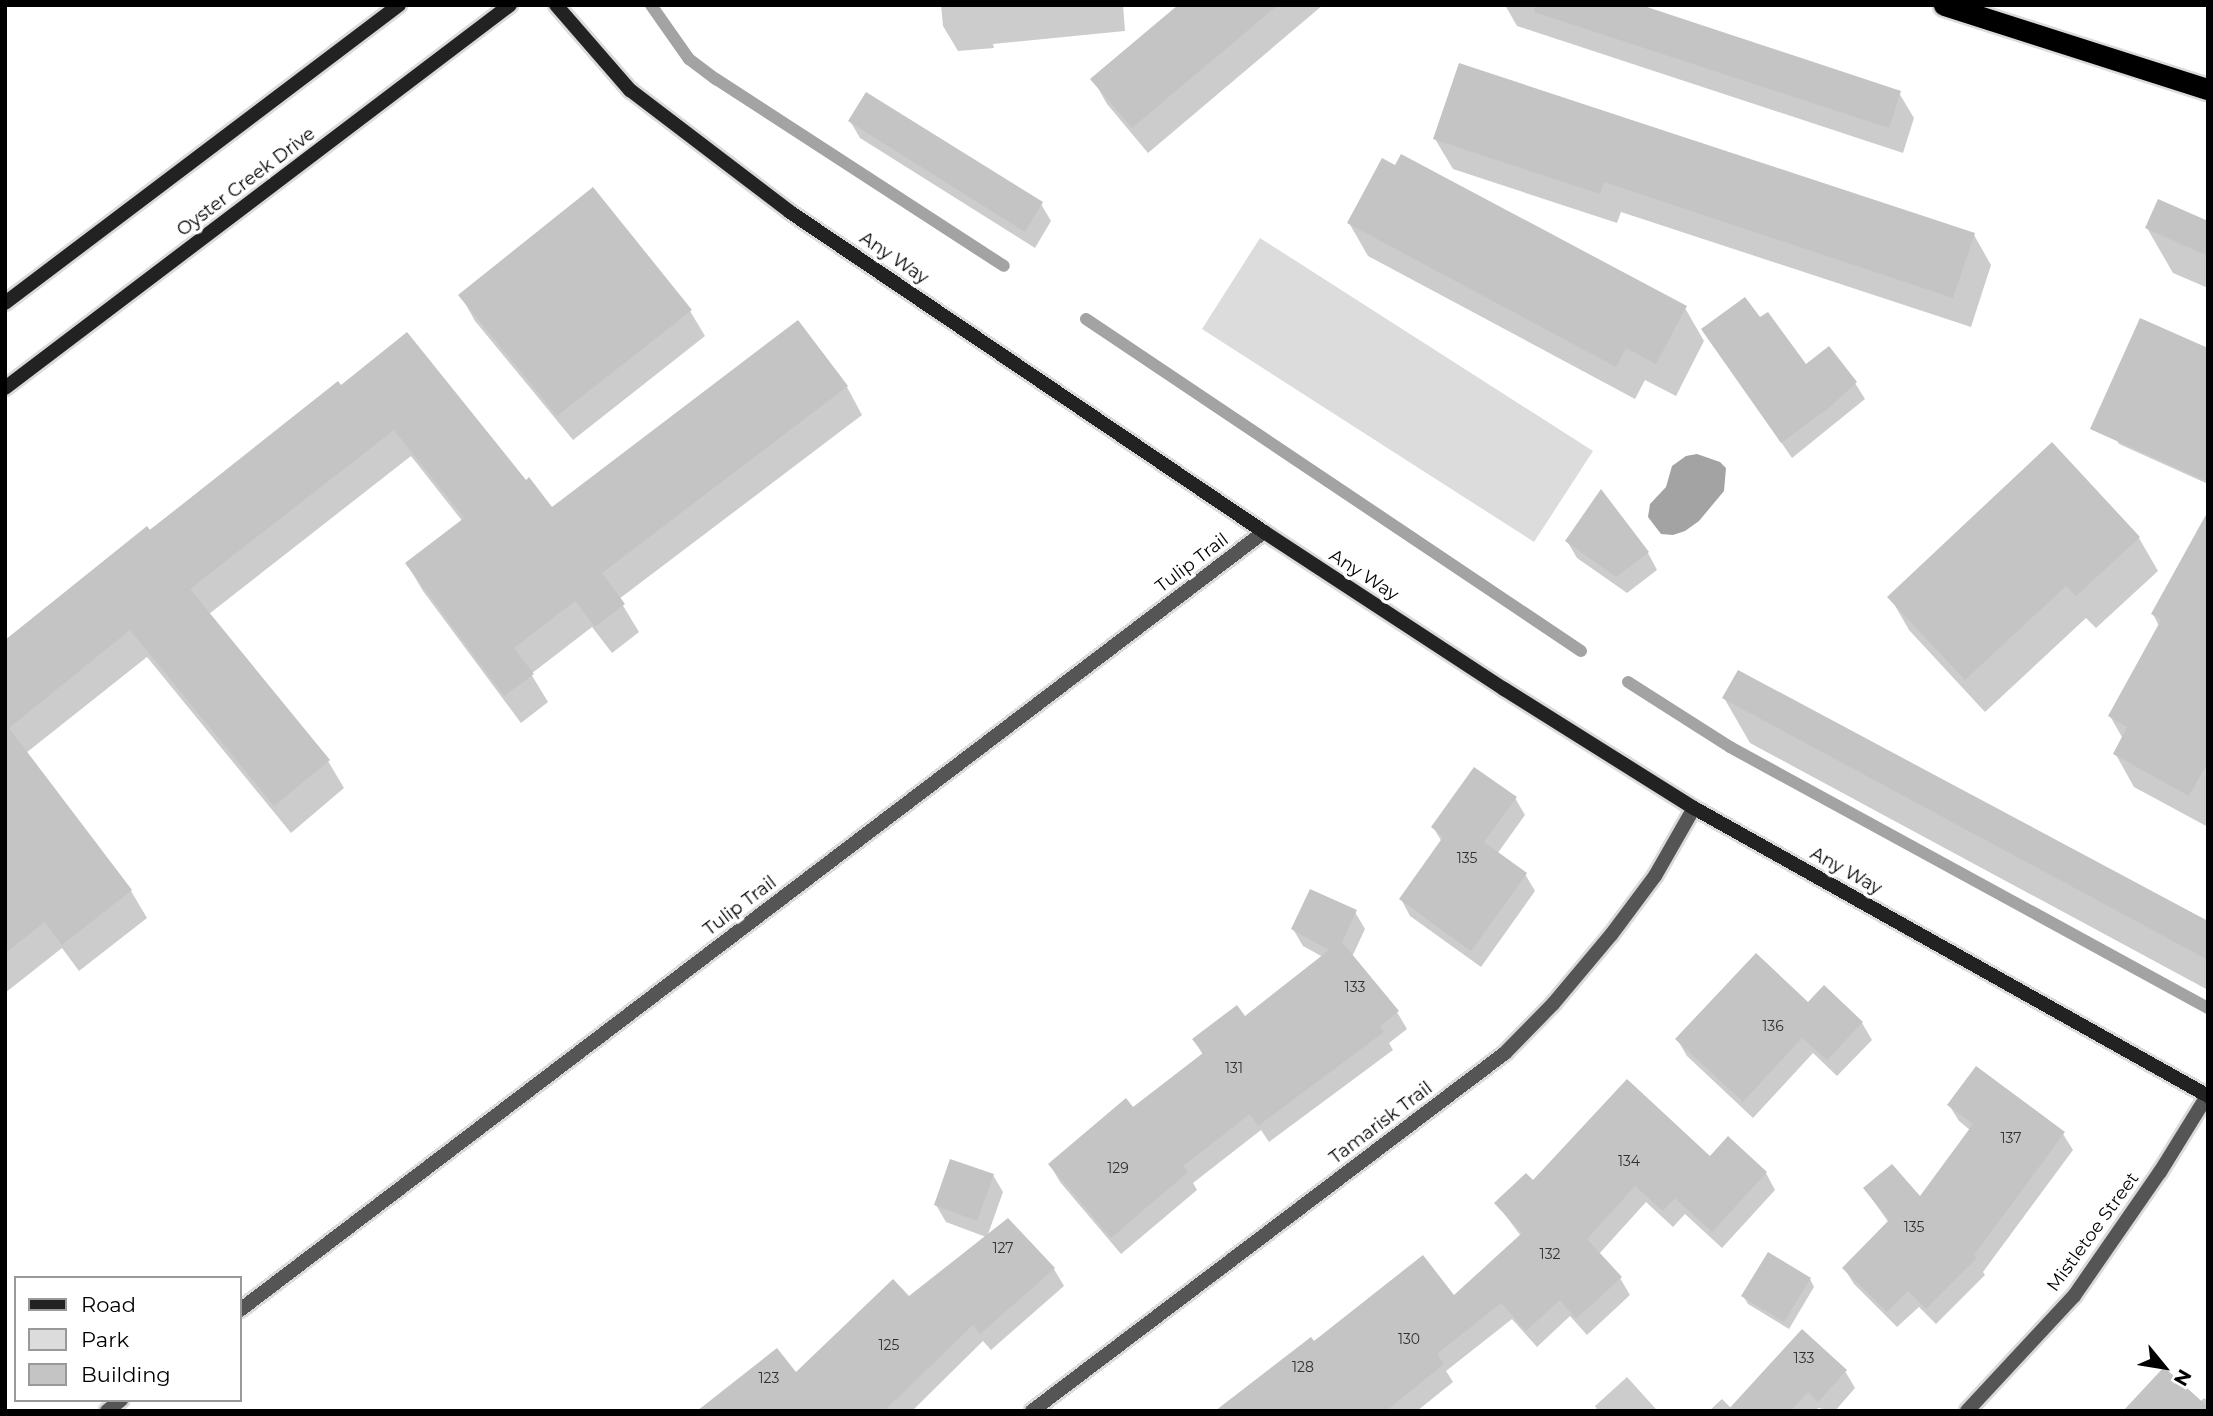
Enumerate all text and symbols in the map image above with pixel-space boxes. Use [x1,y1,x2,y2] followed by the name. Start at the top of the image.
[173,123,319,241] street label: Oyster Creek Drive
[856,227,932,289] street label: Any Way
[1151,529,1233,597] street label: Tulip Trail
[1325,545,1403,605] street label: Any Way
[1807,843,1885,899] street label: Any Way
[1457,850,1477,866] house number: 135
[699,872,781,940] street label: Tulip Trail
[1345,979,1365,995] house number: 133
[1762,1018,1784,1034] house number: 136
[1225,1060,1243,1076] house number: 131
[1325,1077,1437,1169] street label: Tamarisk Trail
[2000,1130,2022,1146] house number: 137
[1618,1153,1640,1169] house number: 134
[1107,1160,1129,1176] house number: 129
[2043,1168,2143,1296] street label: Mistletoe Street
[1904,1219,1924,1235] house number: 135
[992,1240,1014,1256] house number: 127
[1540,1246,1560,1262] house number: 132
[14,1276,242,1402] legend
[81,1292,136,1317] text: Road
[81,1327,129,1352] text: Park
[1398,1331,1420,1347] house number: 130
[2129,1332,2199,1402] north arrow
[879,1337,899,1353] house number: 125
[1794,1350,1814,1366] house number: 133
[1292,1359,1314,1375] house number: 128
[81,1362,171,1387] text: Building
[2169,1365,2196,1390] text: N
[759,1370,779,1386] house number: 123

